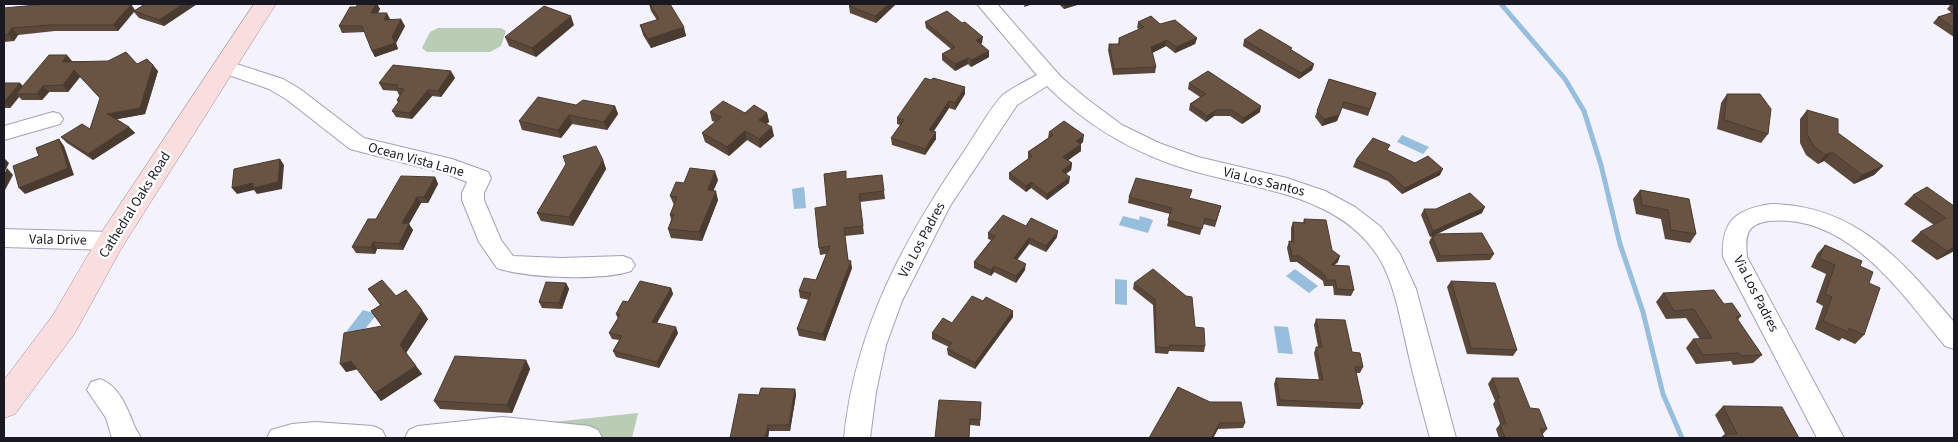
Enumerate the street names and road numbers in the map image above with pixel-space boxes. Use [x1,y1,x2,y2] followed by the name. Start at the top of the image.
[366,138,466,182] street label: Ocean Vista Lane
[94,148,176,262] street label: Cathedral Oaks Road
[1221,162,1307,202] street label: Via Los Santos
[894,199,950,281] street label: Via Los Padres
[29,229,87,251] street label: Vala Drive
[1728,252,1784,336] street label: Via Los Padres

